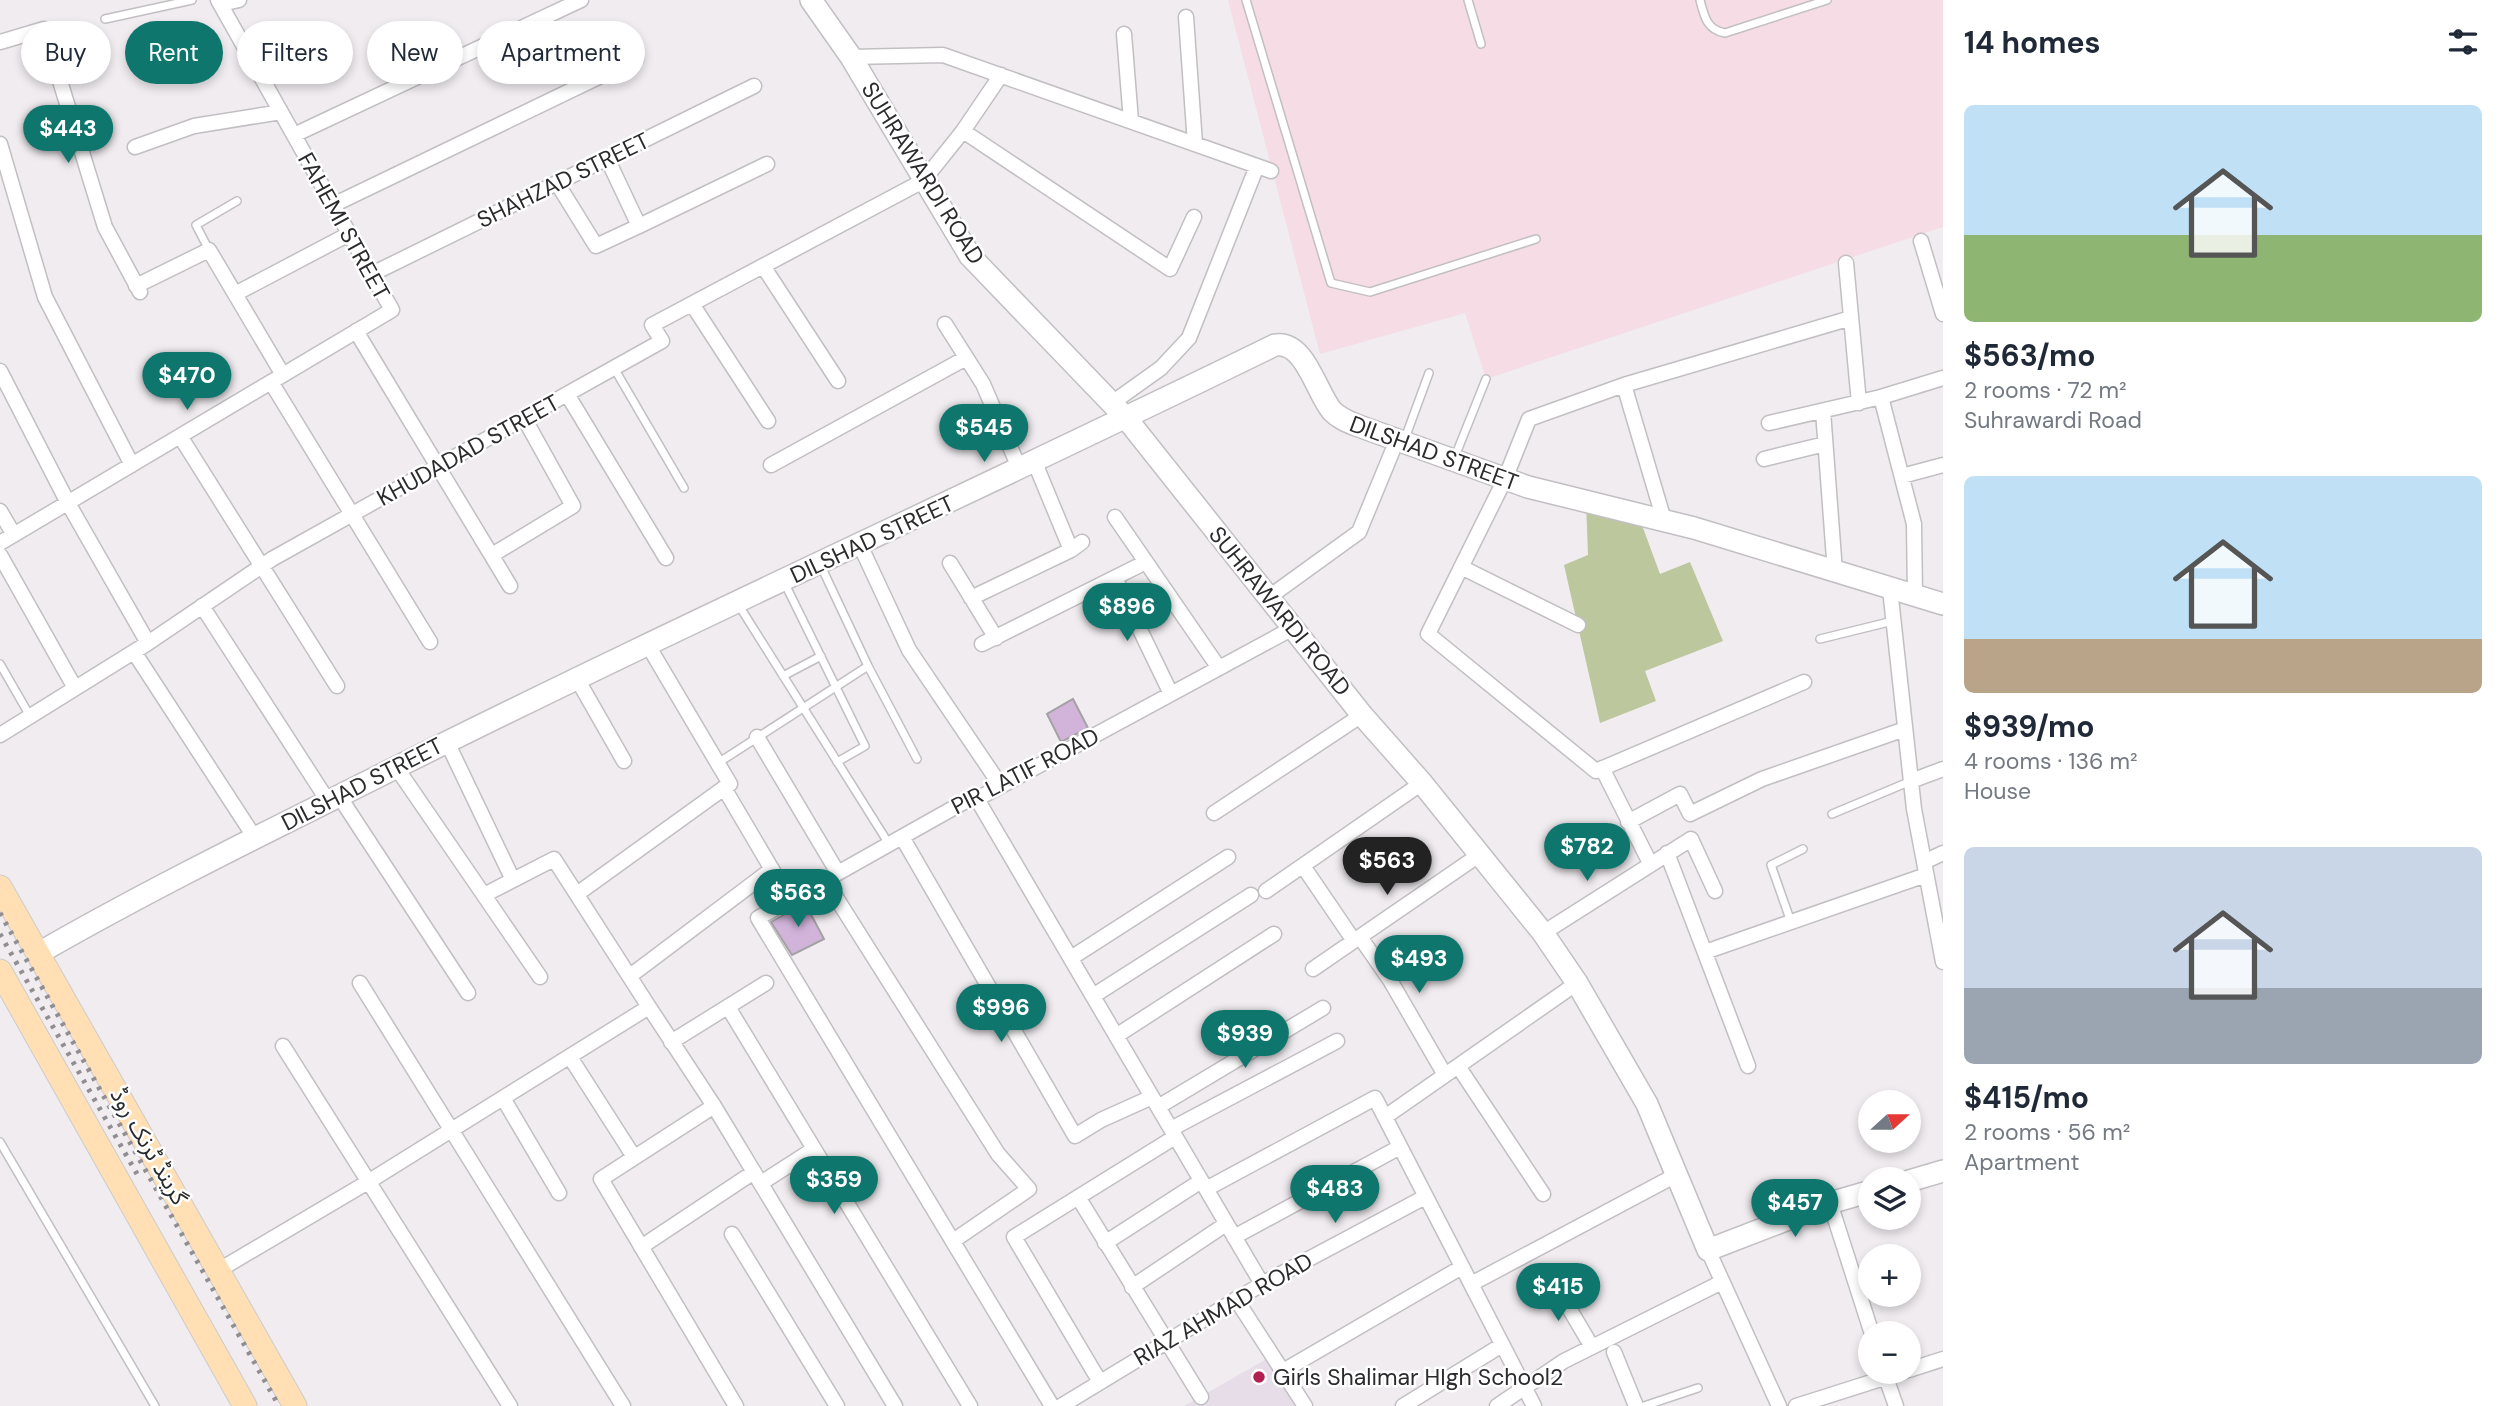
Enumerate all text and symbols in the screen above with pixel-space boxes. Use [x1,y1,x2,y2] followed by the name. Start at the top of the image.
[21,21,111,84] chip: Buy
[125,21,223,84] chip: Rent
[237,21,353,84] chip: Filters
[367,21,463,84] chip: New
[477,21,645,84] chip: Apartment
[1964,23,2101,62] text: 14 homes
[2444,23,2482,61] icon: filters
[855,76,991,270] street label: SUHRAWARDI ROAD
[27,106,109,165] pin: $443
[39,113,97,143] text: $443
[472,125,654,235] street label: SHAHZAD STREET
[291,147,397,305] street label: FAHEMI STREET
[2160,150,2286,276] icon: home
[1964,336,2096,375] text: $563/mo
[146,352,228,412] pin: $470
[158,360,216,390] text: $470
[1964,375,2127,405] text: 2 rooms · 72 m²
[371,387,565,513] street label: KHUDADAD STREET
[943,405,1025,464] pin: $545
[1964,405,2142,435] text: Suhrawardi Road
[1346,409,1523,497] street label: DILSHAD STREET
[955,412,1013,442] text: $545
[785,488,959,590] street label: DILSHAD STREET
[1202,520,1358,702] street label: SUHRAWARDI ROAD
[2160,521,2286,647] icon: home
[1086,584,1168,643] pin: $896
[1098,591,1156,621] text: $896
[1964,707,2095,746] text: $939/mo
[946,721,1104,821] street label: PIR LATIF ROAD
[276,730,448,838] street label: DILSHAD STREET
[1964,746,2138,776] text: 4 rooms · 136 m²
[1964,776,2031,806] text: House
[1546,824,1628,883] pin: $782
[1560,831,1614,861] text: $782
[1346,838,1428,897] pin: $563
[1359,845,1415,875] text: $563
[757,870,839,929] pin: $563
[770,877,826,907] text: $563
[2160,892,2286,1018] icon: home
[1378,936,1460,995] pin: $493
[1390,943,1448,973] text: $493
[960,984,1042,1044] pin: $996
[972,992,1030,1022] text: $996
[1204,1010,1286,1070] pin: $939
[1217,1018,1273,1048] text: $939
[1964,1078,2089,1117] text: $415/mo
[103,1082,195,1211] street label: گرینڈ ٹرنک روڈ
[1858,1090,1922,1153] north arrow
[1858,1090,1921,1384] map controls
[1964,1117,2130,1147] text: 2 rooms · 56 m²
[1964,1147,2079,1177] text: Apartment
[793,1156,875,1216] pin: $359
[806,1164,862,1194] text: $359
[1294,1166,1376,1225] pin: $483
[1858,1167,1921,1230] button: layers
[1306,1173,1364,1203] text: $483
[1754,1180,1836,1239] pin: $457
[1767,1187,1823,1217] text: $457
[1858,1244,1921,1307] button: +
[1128,1246,1318,1372] street label: RIAZ AHMAD ROAD
[1517,1264,1599,1323] pin: $415
[1532,1271,1584,1301] text: $415
[1858,1321,1921,1384] button: −
[1273,1362,1563,1392] place label: Girls Shalimar HIgh School2
[1251,1369,1267,1385] marker: Girls Shalimar HIgh School2

